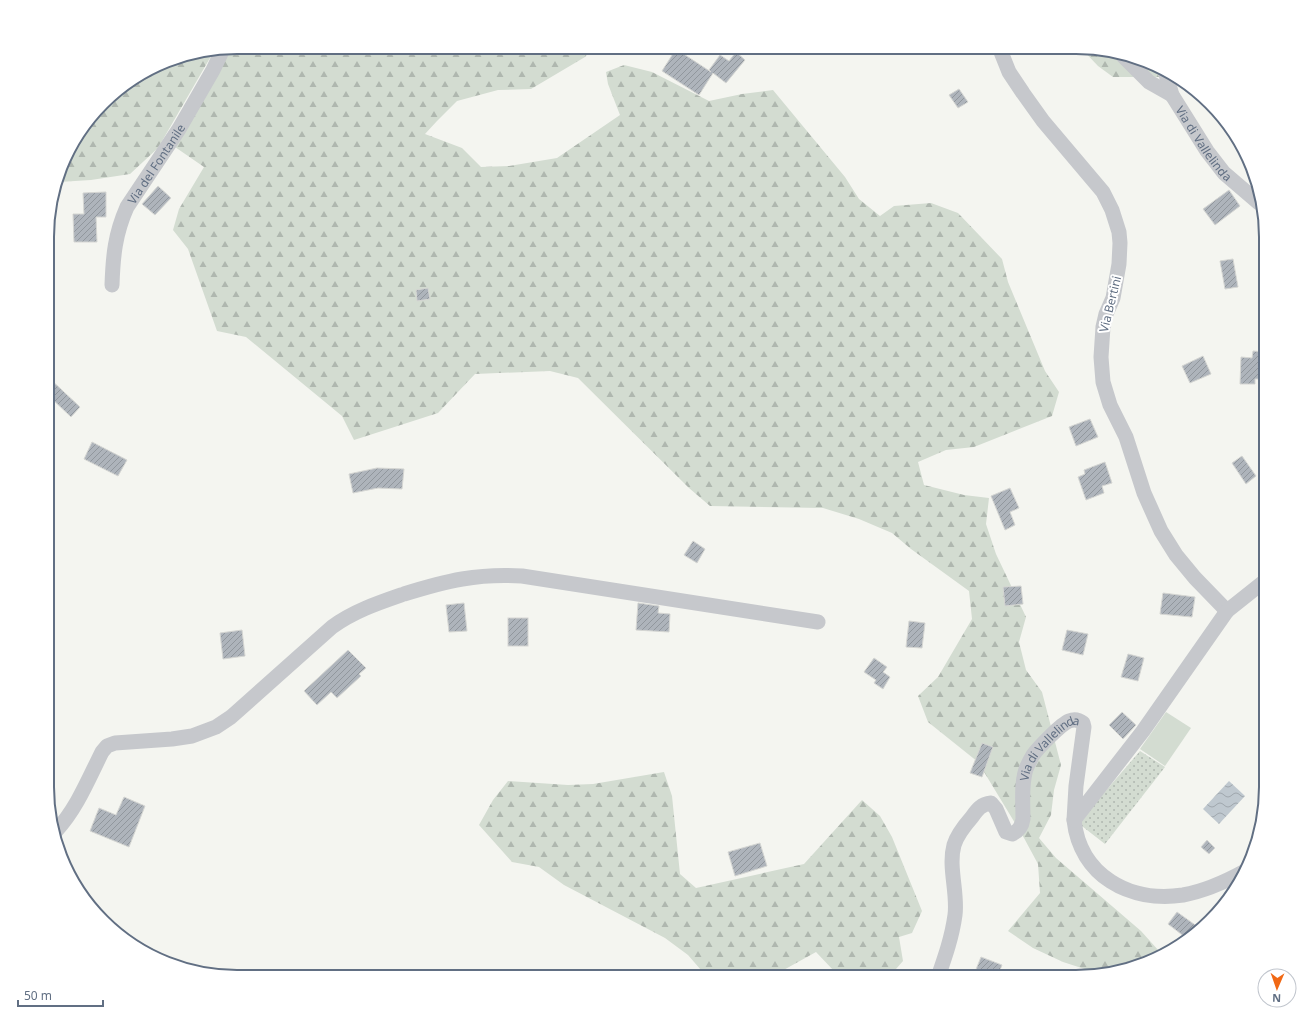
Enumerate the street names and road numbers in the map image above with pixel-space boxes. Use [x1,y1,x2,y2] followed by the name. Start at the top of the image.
[1172,102,1236,185] street label: Via di Vallelinda
[123,120,189,207] street label: Via del Fontanile
[1095,274,1125,334] street label: Via Bertini
[1015,711,1081,782] street label: Via di Vallelinda

